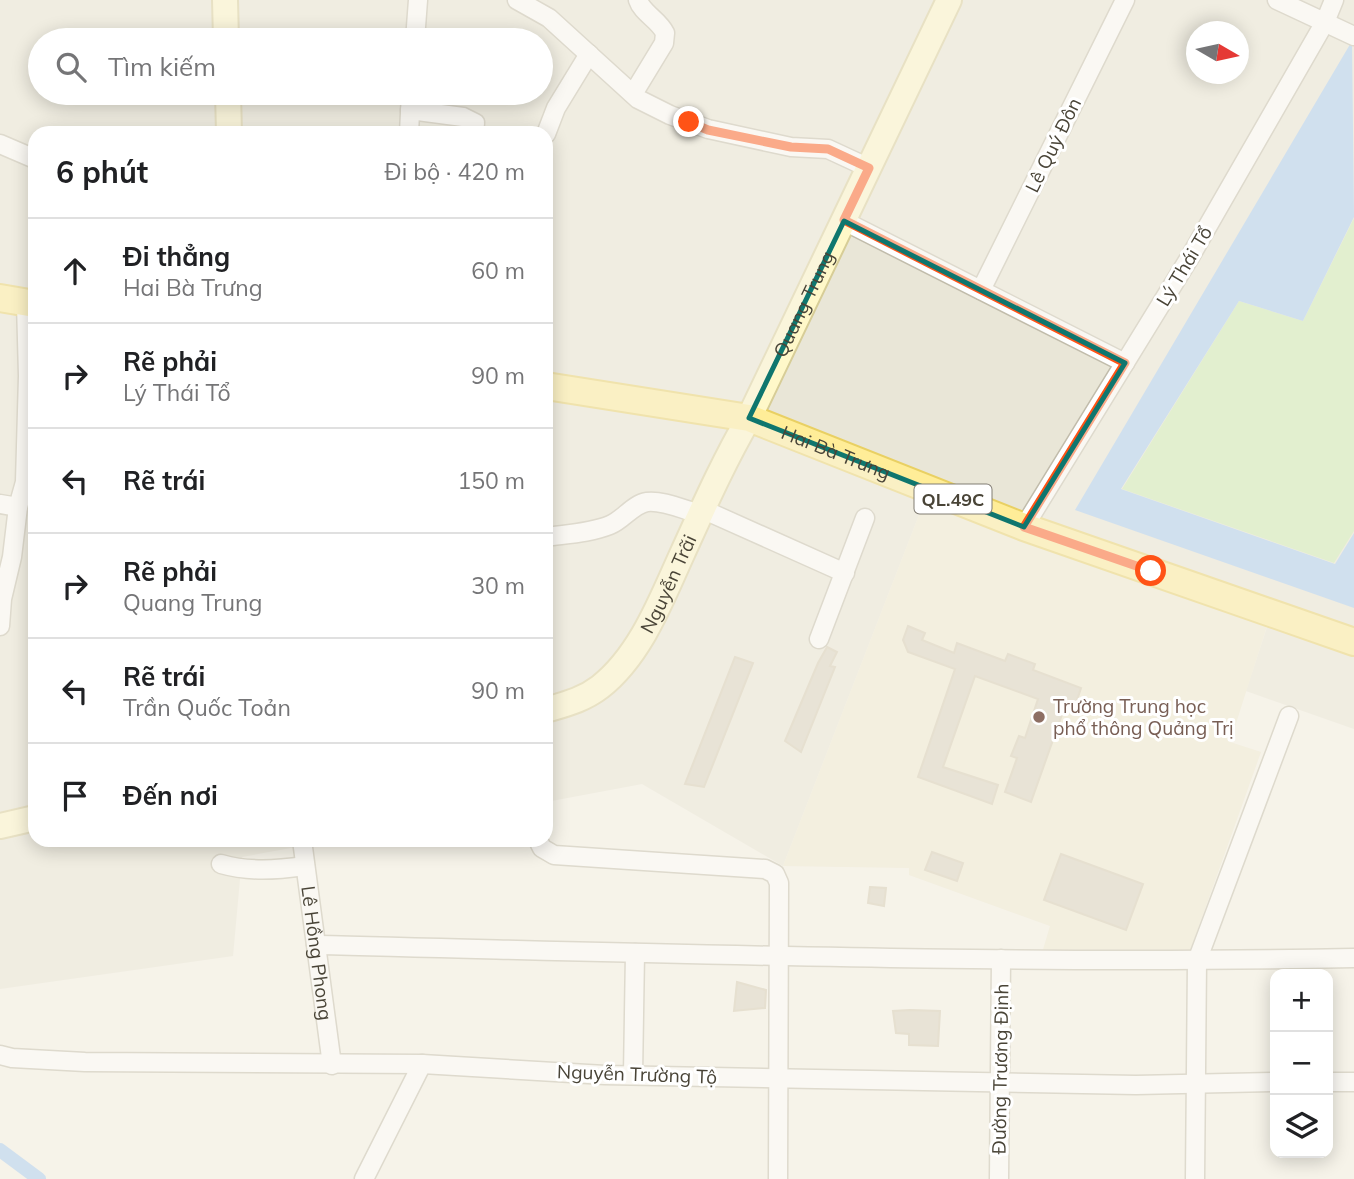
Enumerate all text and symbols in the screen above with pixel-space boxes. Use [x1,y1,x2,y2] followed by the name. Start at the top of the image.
[1186,21,1249,84] north arrow
[28,28,553,105] search box
[52,48,90,86] icon: search
[108,50,216,83] text: Tìm kiếm
[1020,94,1086,196] street label: Lê Quý Đôn
[673,106,704,137] route end
[56,153,148,191] text: 6 phút
[384,157,525,186] text: Đi bộ · 420 m
[1151,222,1217,310] street label: Lý Thái Tổ
[123,240,230,273] text: Đi thẳng
[768,247,839,361] street label: Quang Trung
[56,252,94,290] icon: ahead
[471,256,525,285] text: 60 m
[123,273,263,302] text: Hai Bà Trưng
[123,345,217,378] text: Rẽ phải
[56,357,94,395] icon: right
[471,361,525,390] text: 90 m
[123,378,231,407] text: Lý Thái Tổ
[778,420,894,485] street label: Hai Bà Trưng
[56,462,94,500] icon: left
[123,464,205,497] text: Rẽ trái
[457,466,525,495] text: 150 m
[914,485,992,514] road number: QL.49C
[635,531,701,637] street label: Nguyễn Trãi
[123,555,217,588] text: Rẽ phải
[1135,555,1166,586] route start
[56,567,94,605] icon: right
[471,571,525,600] text: 30 m
[123,588,262,617] text: Quang Trung
[123,660,205,693] text: Rẽ trái
[56,672,94,710] icon: left
[471,676,525,705] text: 90 m
[123,693,291,722] text: Trần Quốc Toản
[1053,694,1234,740] place label: Trường Trung học phổ thông Quảng Trị
[1031,709,1047,725] marker: Trường Trung học phổ thông Quảng Trị
[56,777,94,815] icon: arrive
[123,779,218,812] text: Đến nơi
[296,884,338,1022] street label: Lê Hồng Phong
[1270,969,1333,1158] map controls
[1270,969,1333,1032] button: +
[987,983,1013,1155] street label: Đường Trương Định
[1270,1032,1333,1095] button: −
[557,1059,717,1089] street label: Nguyễn Trường Tộ
[1270,1095,1333,1158] button: layers

